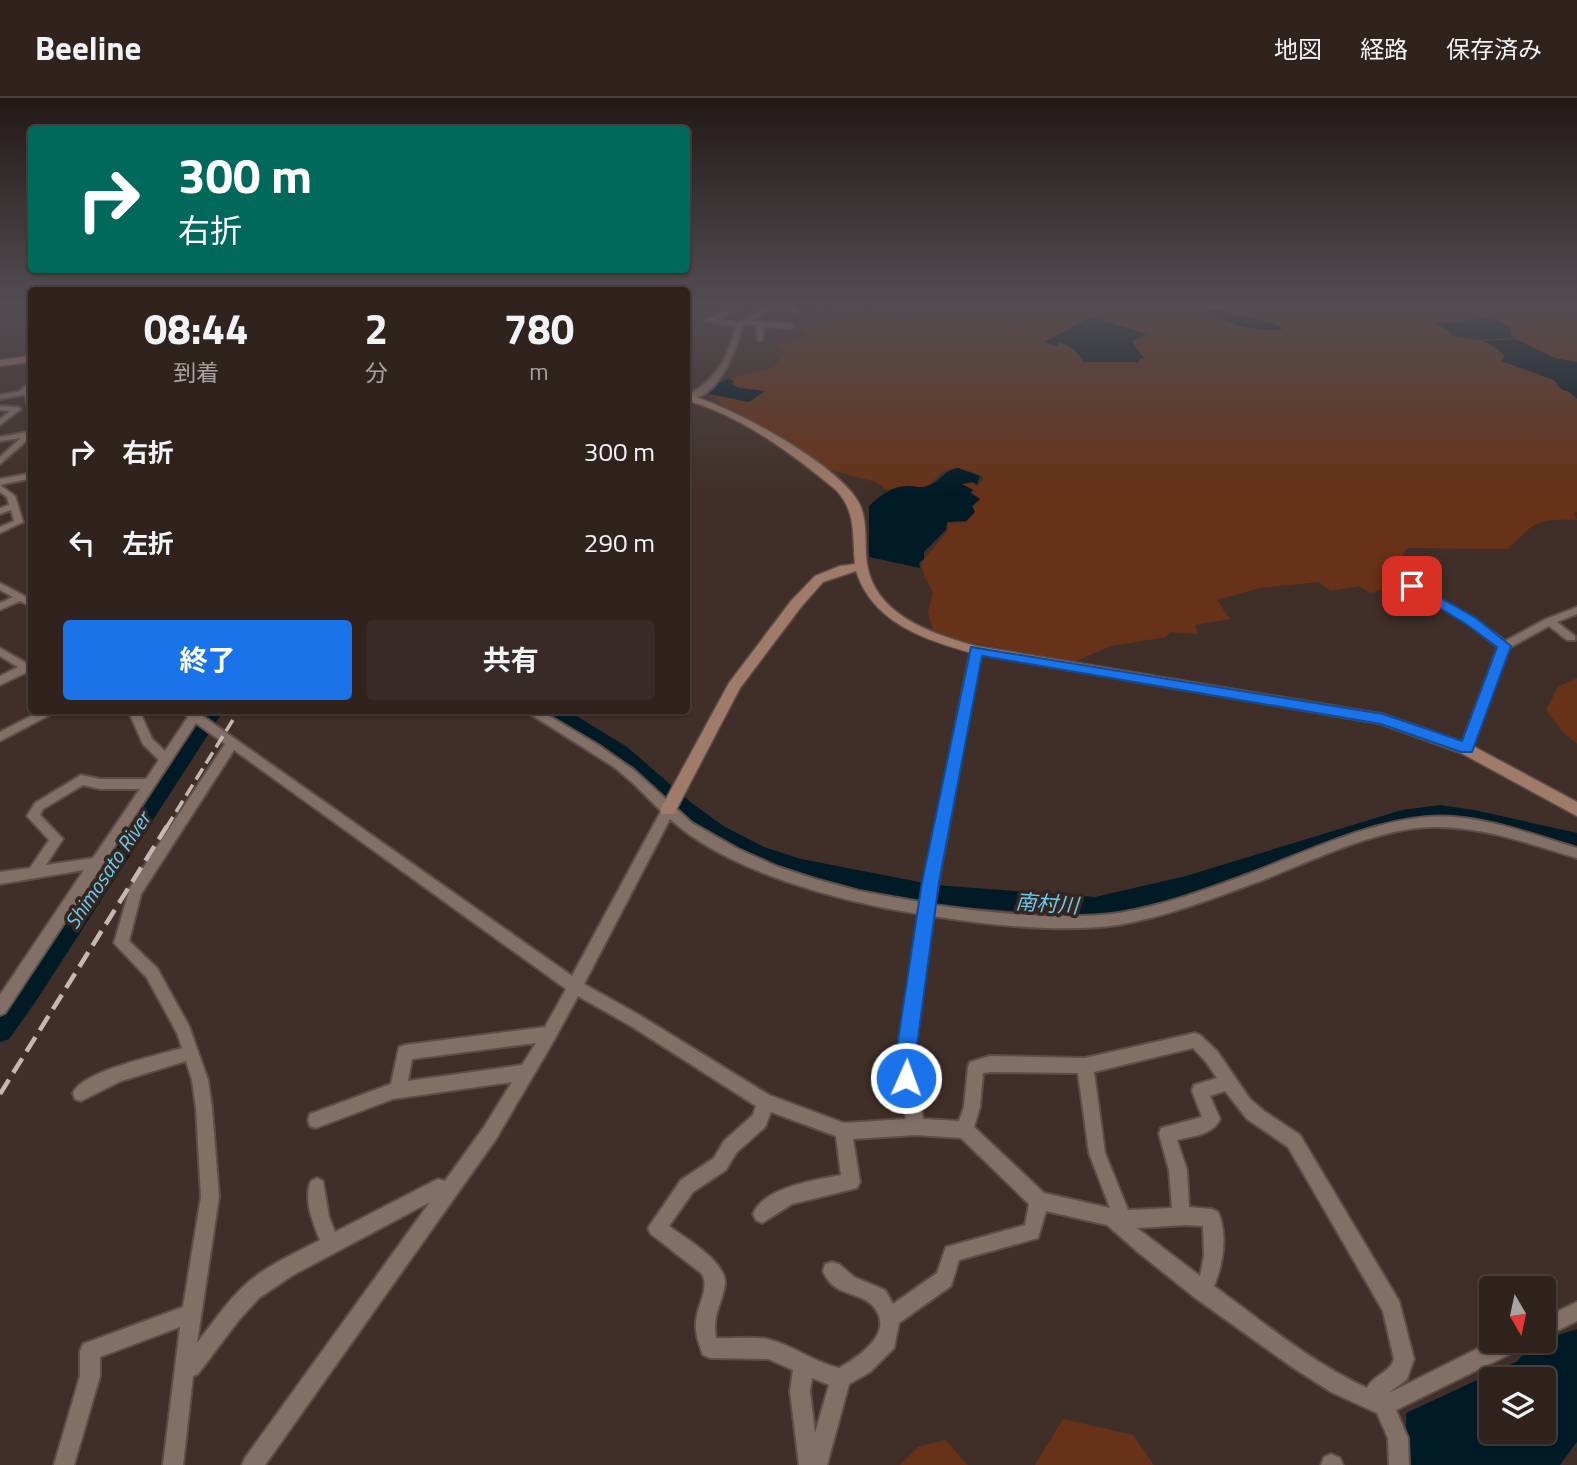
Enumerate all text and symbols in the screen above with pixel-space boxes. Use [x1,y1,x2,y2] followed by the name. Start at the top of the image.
[35,23,141,73] text: Beeline
[1274,31,1322,67] text: 地図
[1360,31,1408,67] text: 経路
[1446,31,1542,67] text: 保存済み
[178,137,312,212] text: 300 m
[63,154,154,245] icon: right
[178,206,242,254] text: 右折
[144,296,249,360] text: 08:44
[364,296,388,360] text: 2
[504,296,574,360] text: 780
[529,354,549,389] text: m
[173,355,219,390] text: 到着
[365,355,388,390] text: 分
[584,432,655,471] text: 300 m
[63,433,101,471] icon: right
[122,433,174,472] text: 右折
[584,523,655,562] text: 290 m
[63,524,101,562] icon: left
[122,524,174,563] text: 左折
[1382,556,1442,616] pin
[1393,567,1431,605] icon: arrive
[63,620,352,700] button: 終了
[366,620,655,700] button: 共有
[56,803,159,935] water label: Shimosato River
[1014,885,1082,921] water label: 南村川
[869,1041,943,1115] position arrow
[1479,1276,1556,1353] north arrow
[1479,1276,1556,1444] map controls
[1479,1367,1556,1444] button: layers

